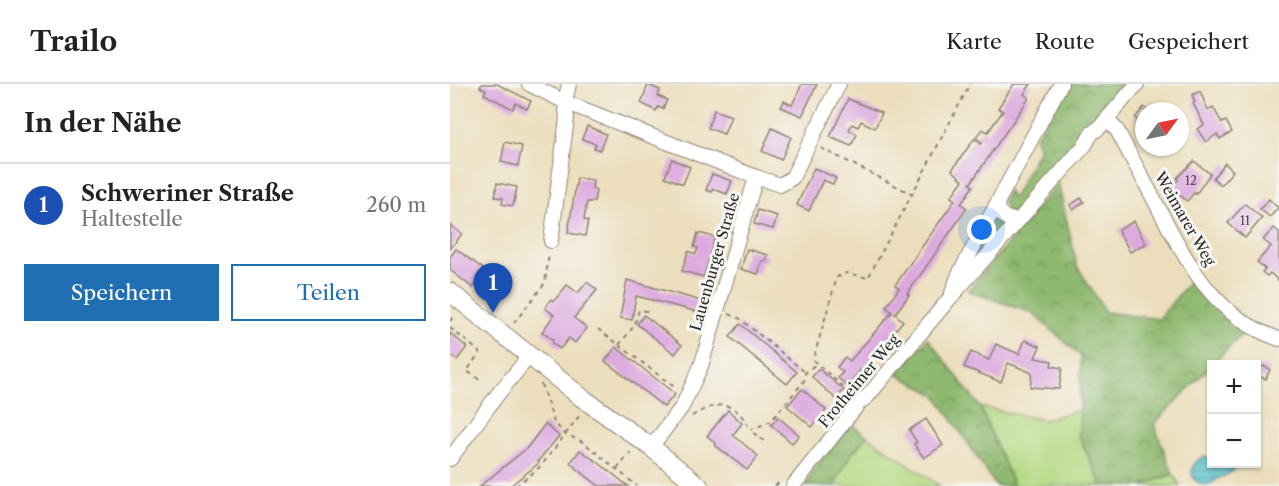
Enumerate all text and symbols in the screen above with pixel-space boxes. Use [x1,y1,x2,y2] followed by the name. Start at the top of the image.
[30,24,117,58] text: Trailo
[946,29,1002,54] text: Karte
[1035,29,1095,54] text: Route
[1128,29,1249,54] text: Gespeichert
[1135,102,1189,156] north arrow
[24,107,181,139] text: In der Nähe
[1150,167,1220,269] street label: Weimarer Weg
[1185,173,1197,188] house number: 12
[81,180,294,207] text: Schweriner Straße
[686,191,743,333] street label: Lauenburger Straße
[39,193,48,217] text: 1
[366,193,426,217] text: 260 m
[81,207,183,231] text: Haltestelle
[1240,213,1250,228] house number: 11
[967,215,996,244] your location
[24,264,219,321] button: Speichern
[231,264,426,321] button: Teilen
[474,264,513,313] pin: 1
[814,330,903,431] street label: Frotheimer Weg
[1207,360,1261,468] map controls
[1207,360,1261,414] button: +
[1207,414,1261,468] button: −

